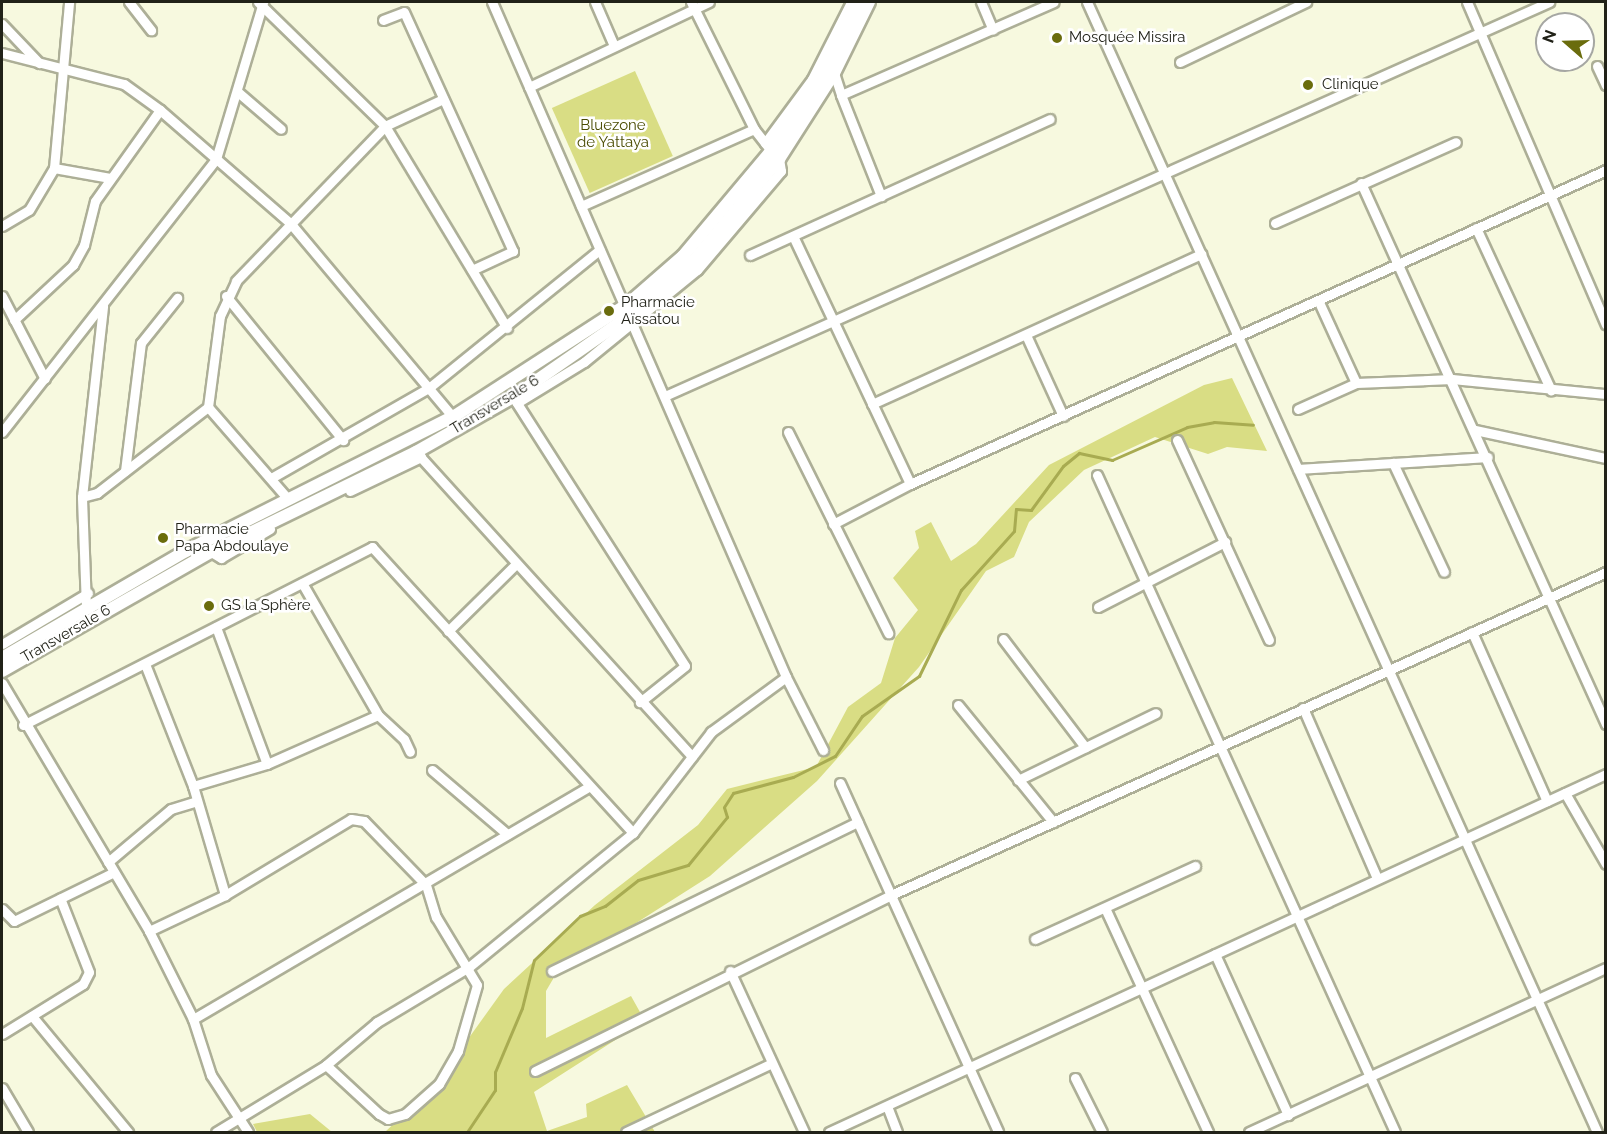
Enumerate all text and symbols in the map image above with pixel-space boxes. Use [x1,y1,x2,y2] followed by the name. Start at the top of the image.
[1535,12,1595,72] north arrow
[1538,27,1561,45] text: N
[1069,29,1185,47] place label: Mosquée Missira
[1050,31,1064,45] marker: Mosquée Missira
[1299,76,1317,94] marker: Clinique
[1322,76,1379,94] place label: Clinique
[577,116,649,151] park label: Bluezone de Yattaya
[621,293,695,328] place label: Pharmacie Aïssatou
[602,304,616,318] marker: Pharmacie Aïssatou
[447,372,543,438] street label: Transversale 6
[175,520,289,555] place label: Pharmacie Papa Abdoulaye
[156,531,170,545] marker: Pharmacie Papa Abdoulaye
[221,597,310,615] place label: GS la Sphère
[202,599,216,613] marker: GS la Sphère
[18,601,114,667] street label: Transversale 6

